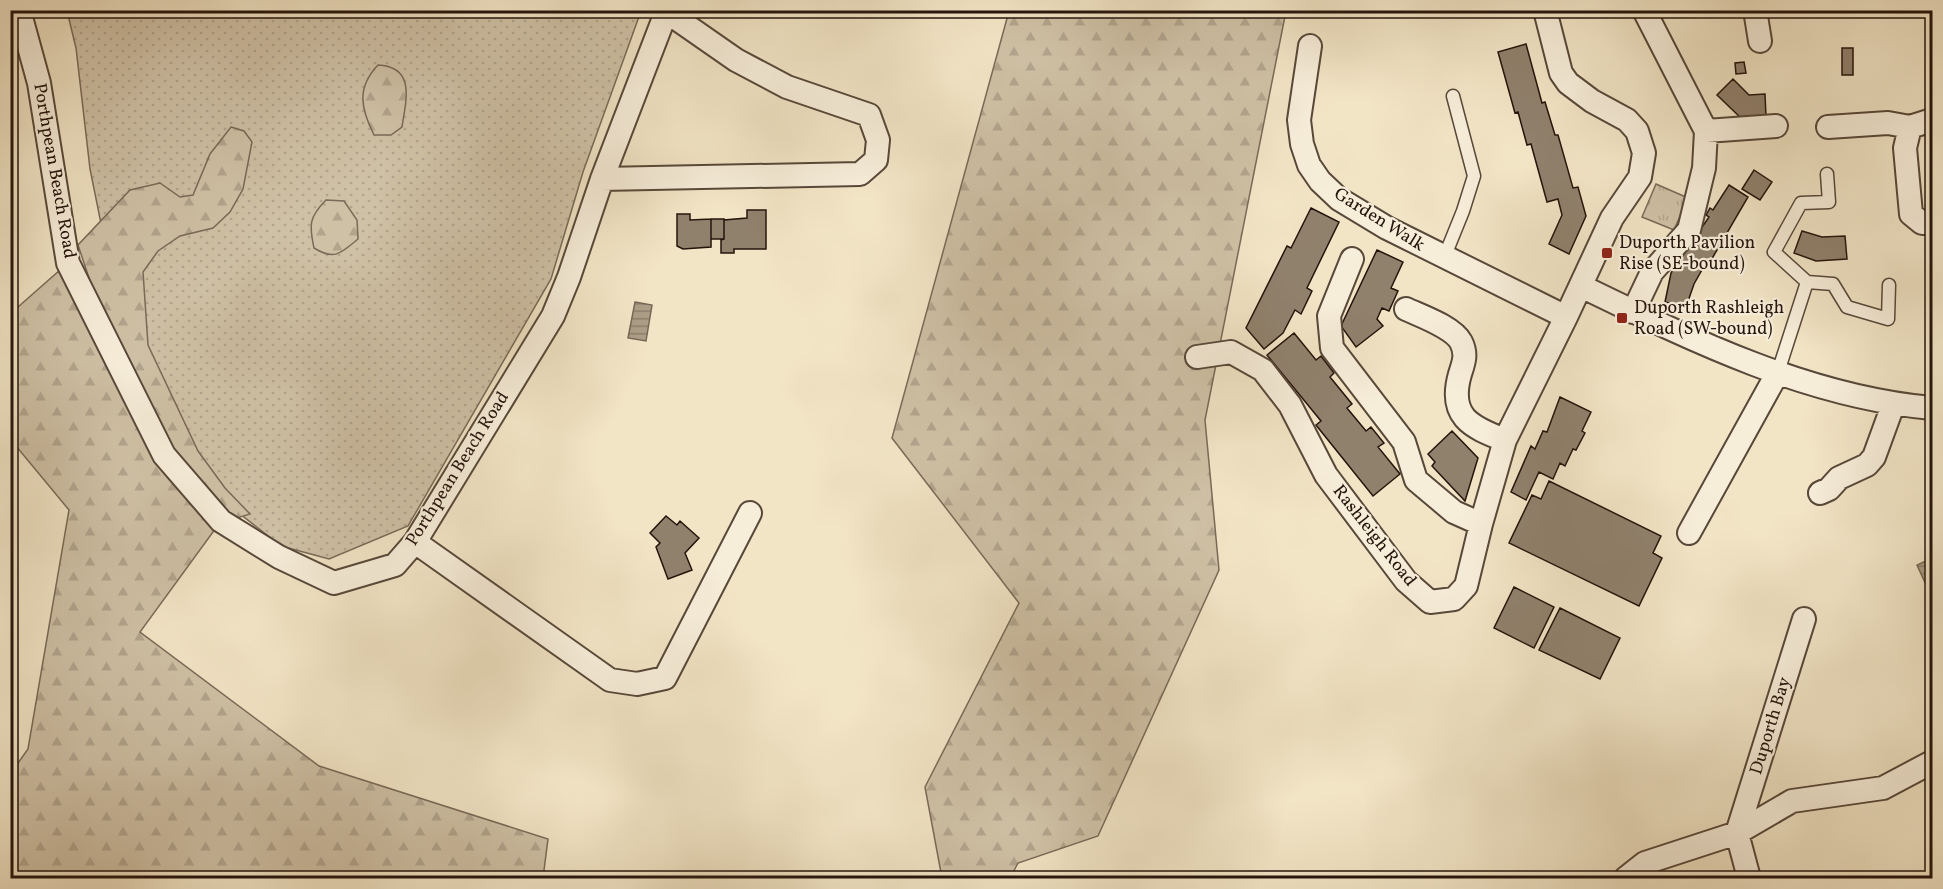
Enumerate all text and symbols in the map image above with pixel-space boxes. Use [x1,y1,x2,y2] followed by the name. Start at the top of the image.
[26,81,82,261] street label: Porthpean Beach Road
[1329,182,1430,258] street label: Garden Walk
[1619,231,1756,277] place label: Duporth Pavilion Rise (SE-bound)
[1600,246,1614,260] marker: Duporth Pavilion Rise (SE-bound)
[1634,296,1785,342] place label: Duporth Rashleigh Road (SW-bound)
[1615,311,1629,325] marker: Duporth Rashleigh Road (SW-bound)
[400,387,516,551] street label: Porthpean Beach Road
[1326,480,1422,592] street label: Rashleigh Road
[1744,674,1798,778] street label: Duporth Bay

